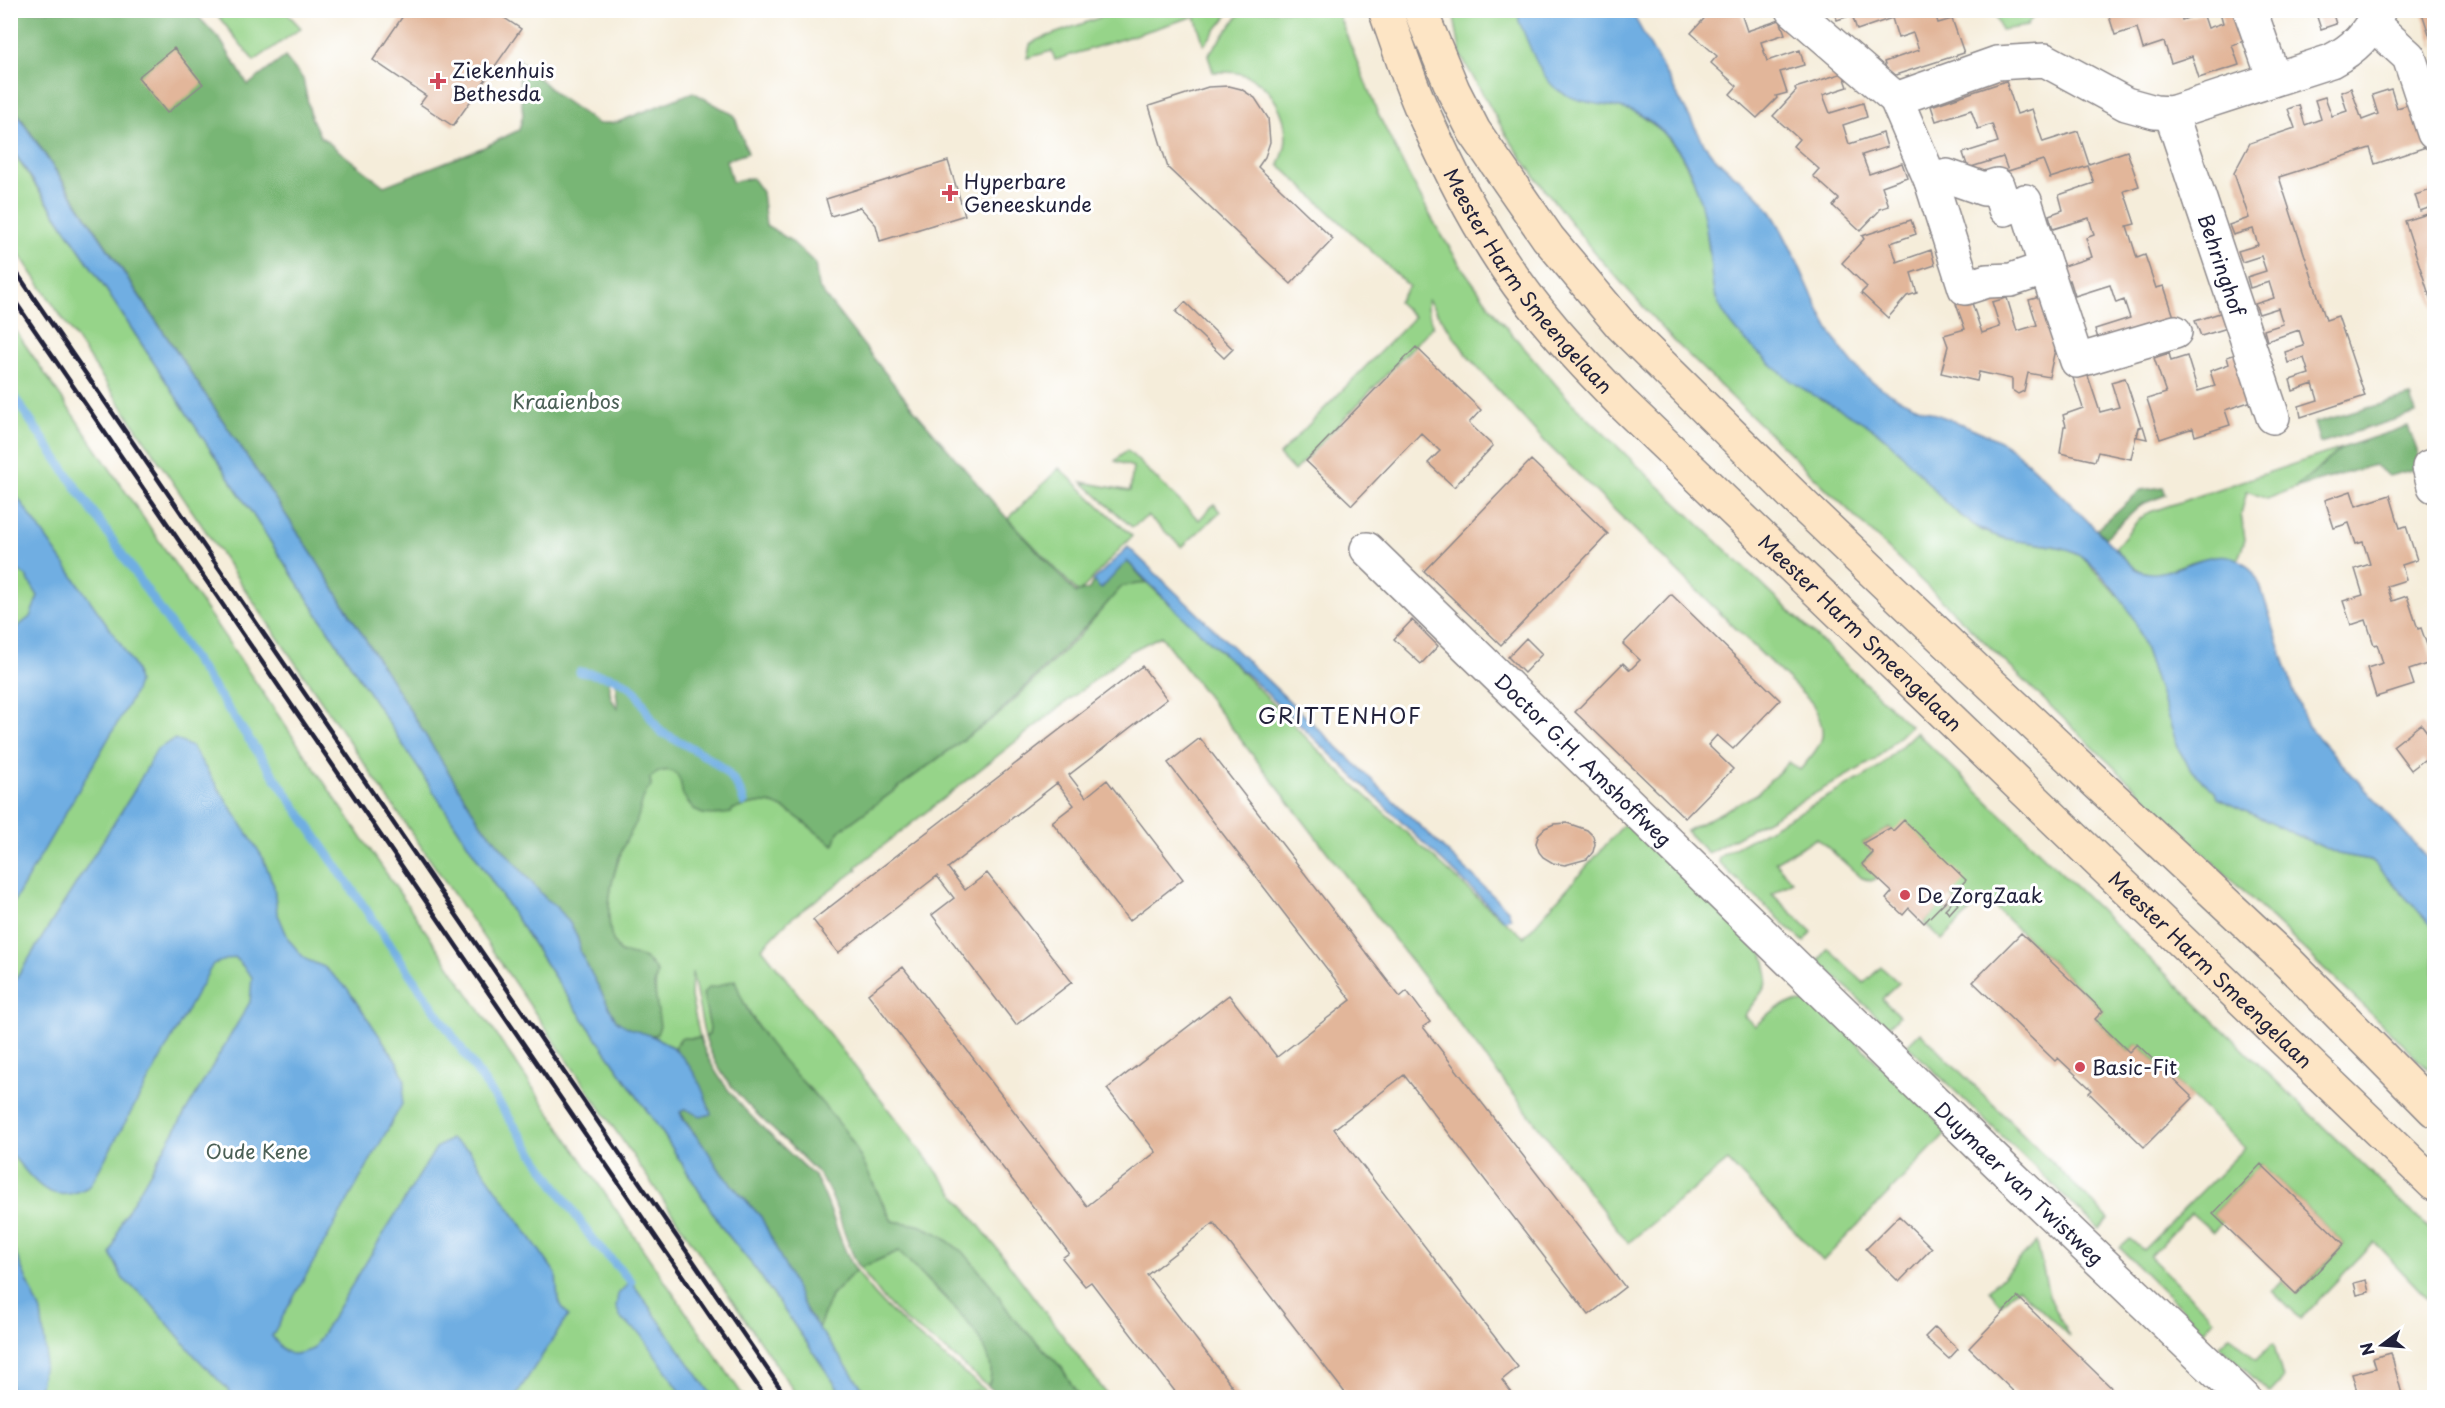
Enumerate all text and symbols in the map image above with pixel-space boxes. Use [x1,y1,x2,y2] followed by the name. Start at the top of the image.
[452,55,554,108] place label: Ziekenhuis Bethesda
[429,72,447,90] marker: Ziekenhuis Bethesda
[1437,163,1620,400] street label: Meester Harm Smeengelaan
[964,166,1092,219] place label: Hyperbare Geneeskunde
[941,184,959,202] marker: Hyperbare Geneeskunde
[2191,210,2253,321] street label: Behringhof
[512,386,620,416] park label: Kraaienbos
[1752,527,1969,738] street label: Meester Harm Smeengelaan
[1488,666,1679,853] street label: Doctor G.H. Amshoffweg
[1258,698,1422,731] district label: GRITTENHOF
[2102,864,2320,1075] street label: Meester Harm Smeengelaan
[1917,880,2043,910] place label: De ZorgZaak
[1898,888,1912,902] marker: De ZorgZaak
[2092,1052,2177,1082] place label: Basic-Fit
[2073,1060,2087,1074] marker: Basic-Fit
[1928,1095,2111,1272] street label: Duymaer van Twistweg
[206,1136,309,1166] park label: Oude Kene
[2352,1315,2412,1375] north arrow
[2353,1340,2380,1359] text: N

